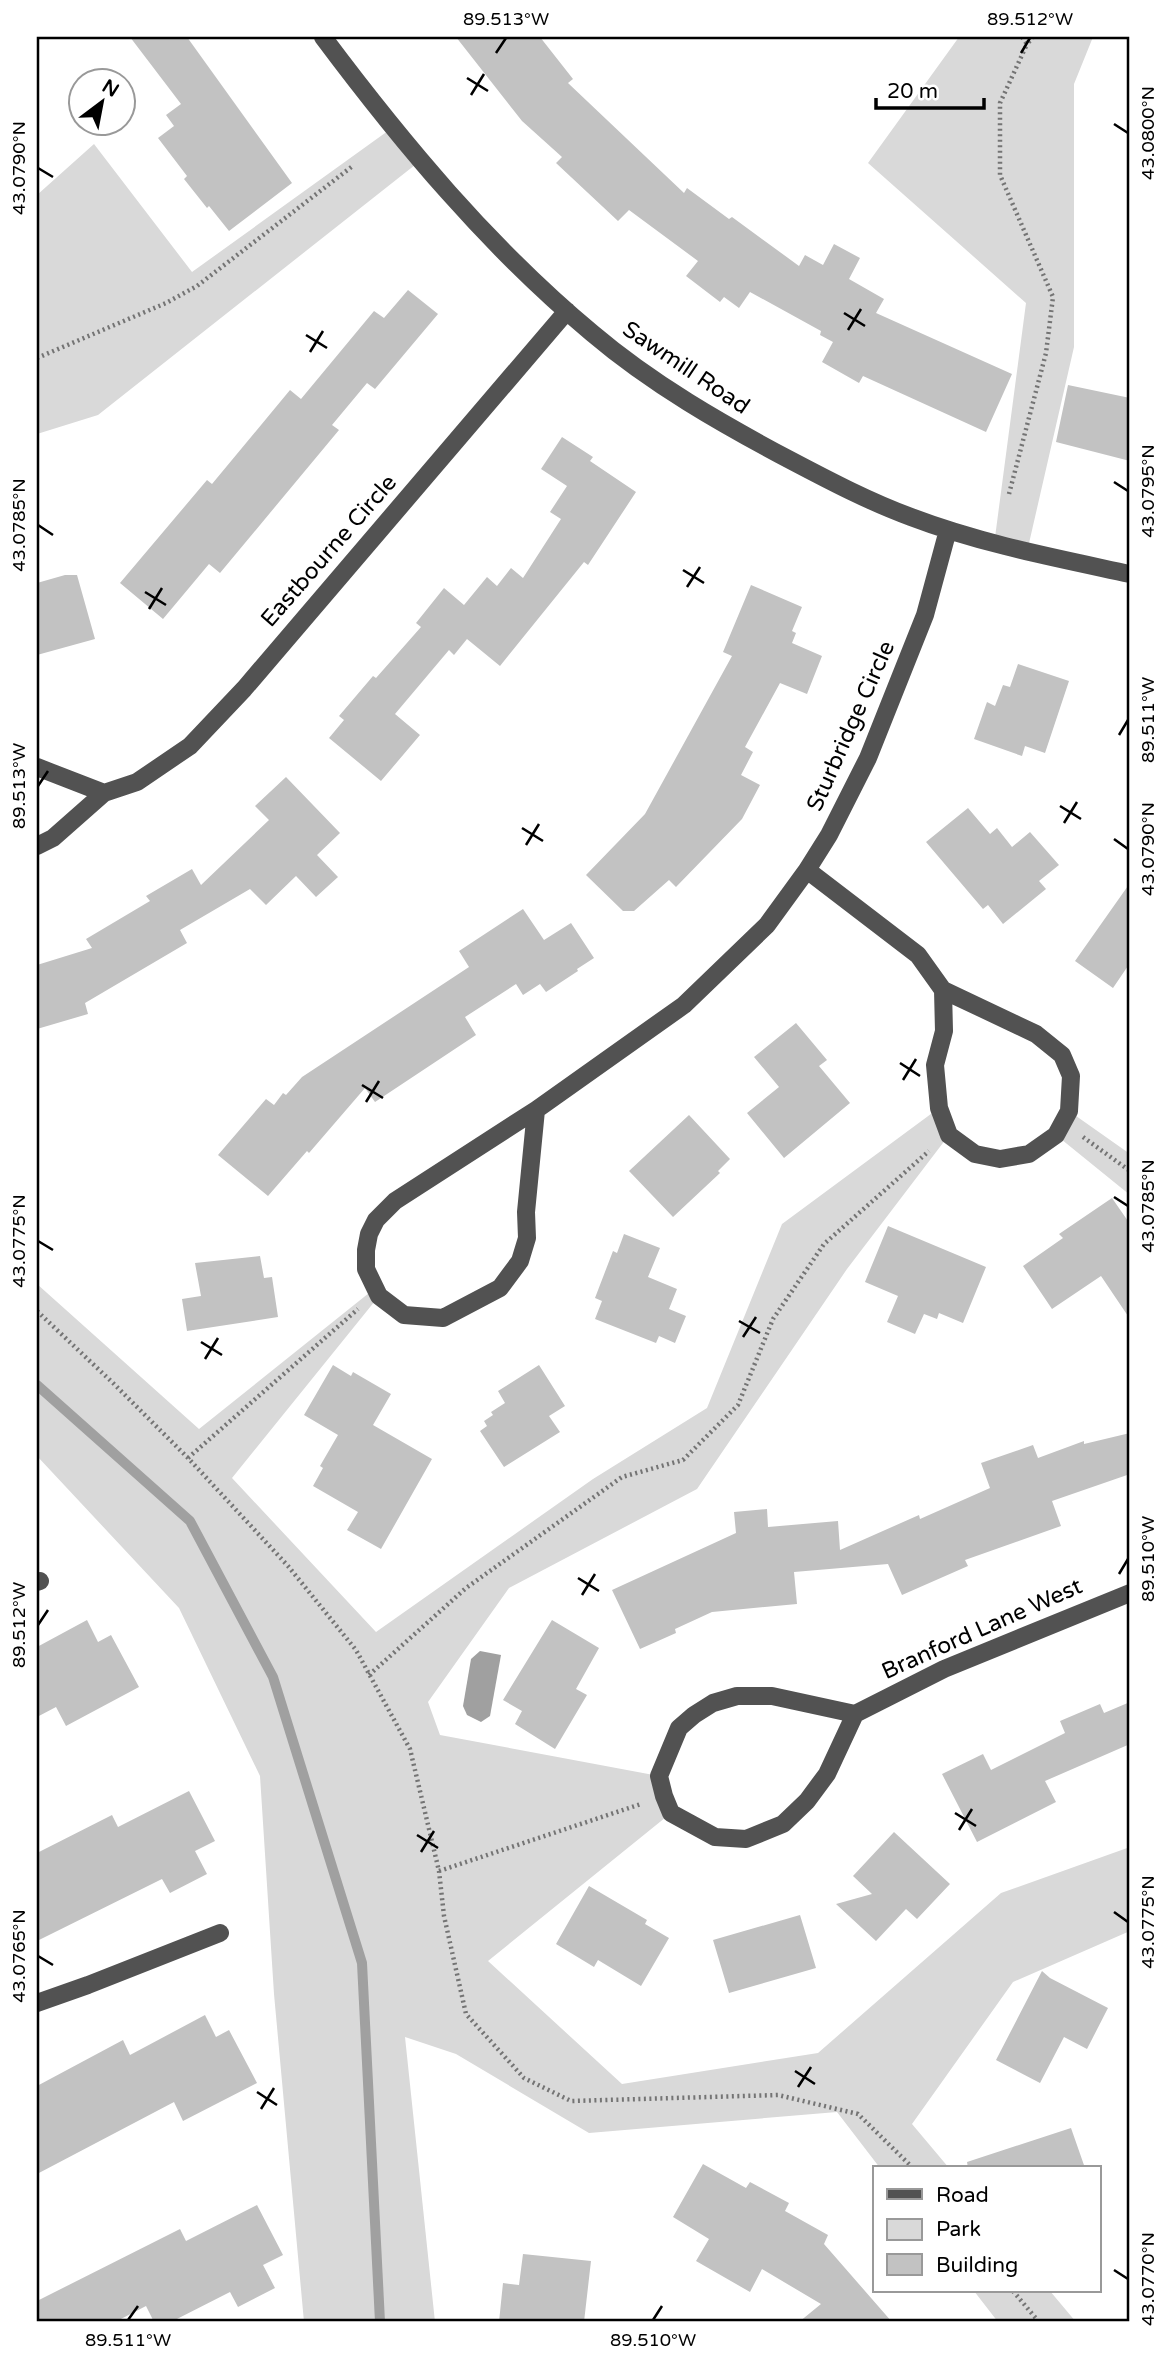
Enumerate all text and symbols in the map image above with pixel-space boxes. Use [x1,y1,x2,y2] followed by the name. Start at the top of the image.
[463,8,549,30] text: 89.513°W
[987,8,1073,30] text: 89.512°W
[66,66,136,136] north arrow
[876,66,985,110] scale bar
[98,75,123,102] text: N
[887,79,938,104] text: 20 m
[1137,86,1159,180] text: 43.0800°N
[8,121,30,215] text: 43.0790°N
[617,315,755,421] street label: Sawmill Road
[1137,444,1159,538] text: 43.0795°N
[255,469,403,633] street label: Eastbourne Circle
[8,478,30,572] text: 43.0785°N
[801,636,901,816] street label: Sturbridge Circle
[1137,677,1159,763] text: 89.511°W
[8,743,30,829] text: 89.513°W
[1137,802,1159,896] text: 43.0790°N
[1137,1159,1159,1253] text: 43.0785°N
[8,1194,30,1288] text: 43.0775°N
[1137,1516,1159,1602] text: 89.510°W
[877,1572,1087,1686] street label: Branford Lane West
[8,1582,30,1668] text: 89.512°W
[1137,1875,1159,1969] text: 43.0775°N
[8,1909,30,2003] text: 43.0765°N
[873,2166,1100,2292] legend
[936,2183,989,2208] text: Road
[936,2217,981,2242] text: Park
[1137,2232,1159,2326] text: 43.0770°N
[936,2253,1018,2278] text: Building
[85,2329,171,2351] text: 89.511°W
[610,2329,696,2351] text: 89.510°W

